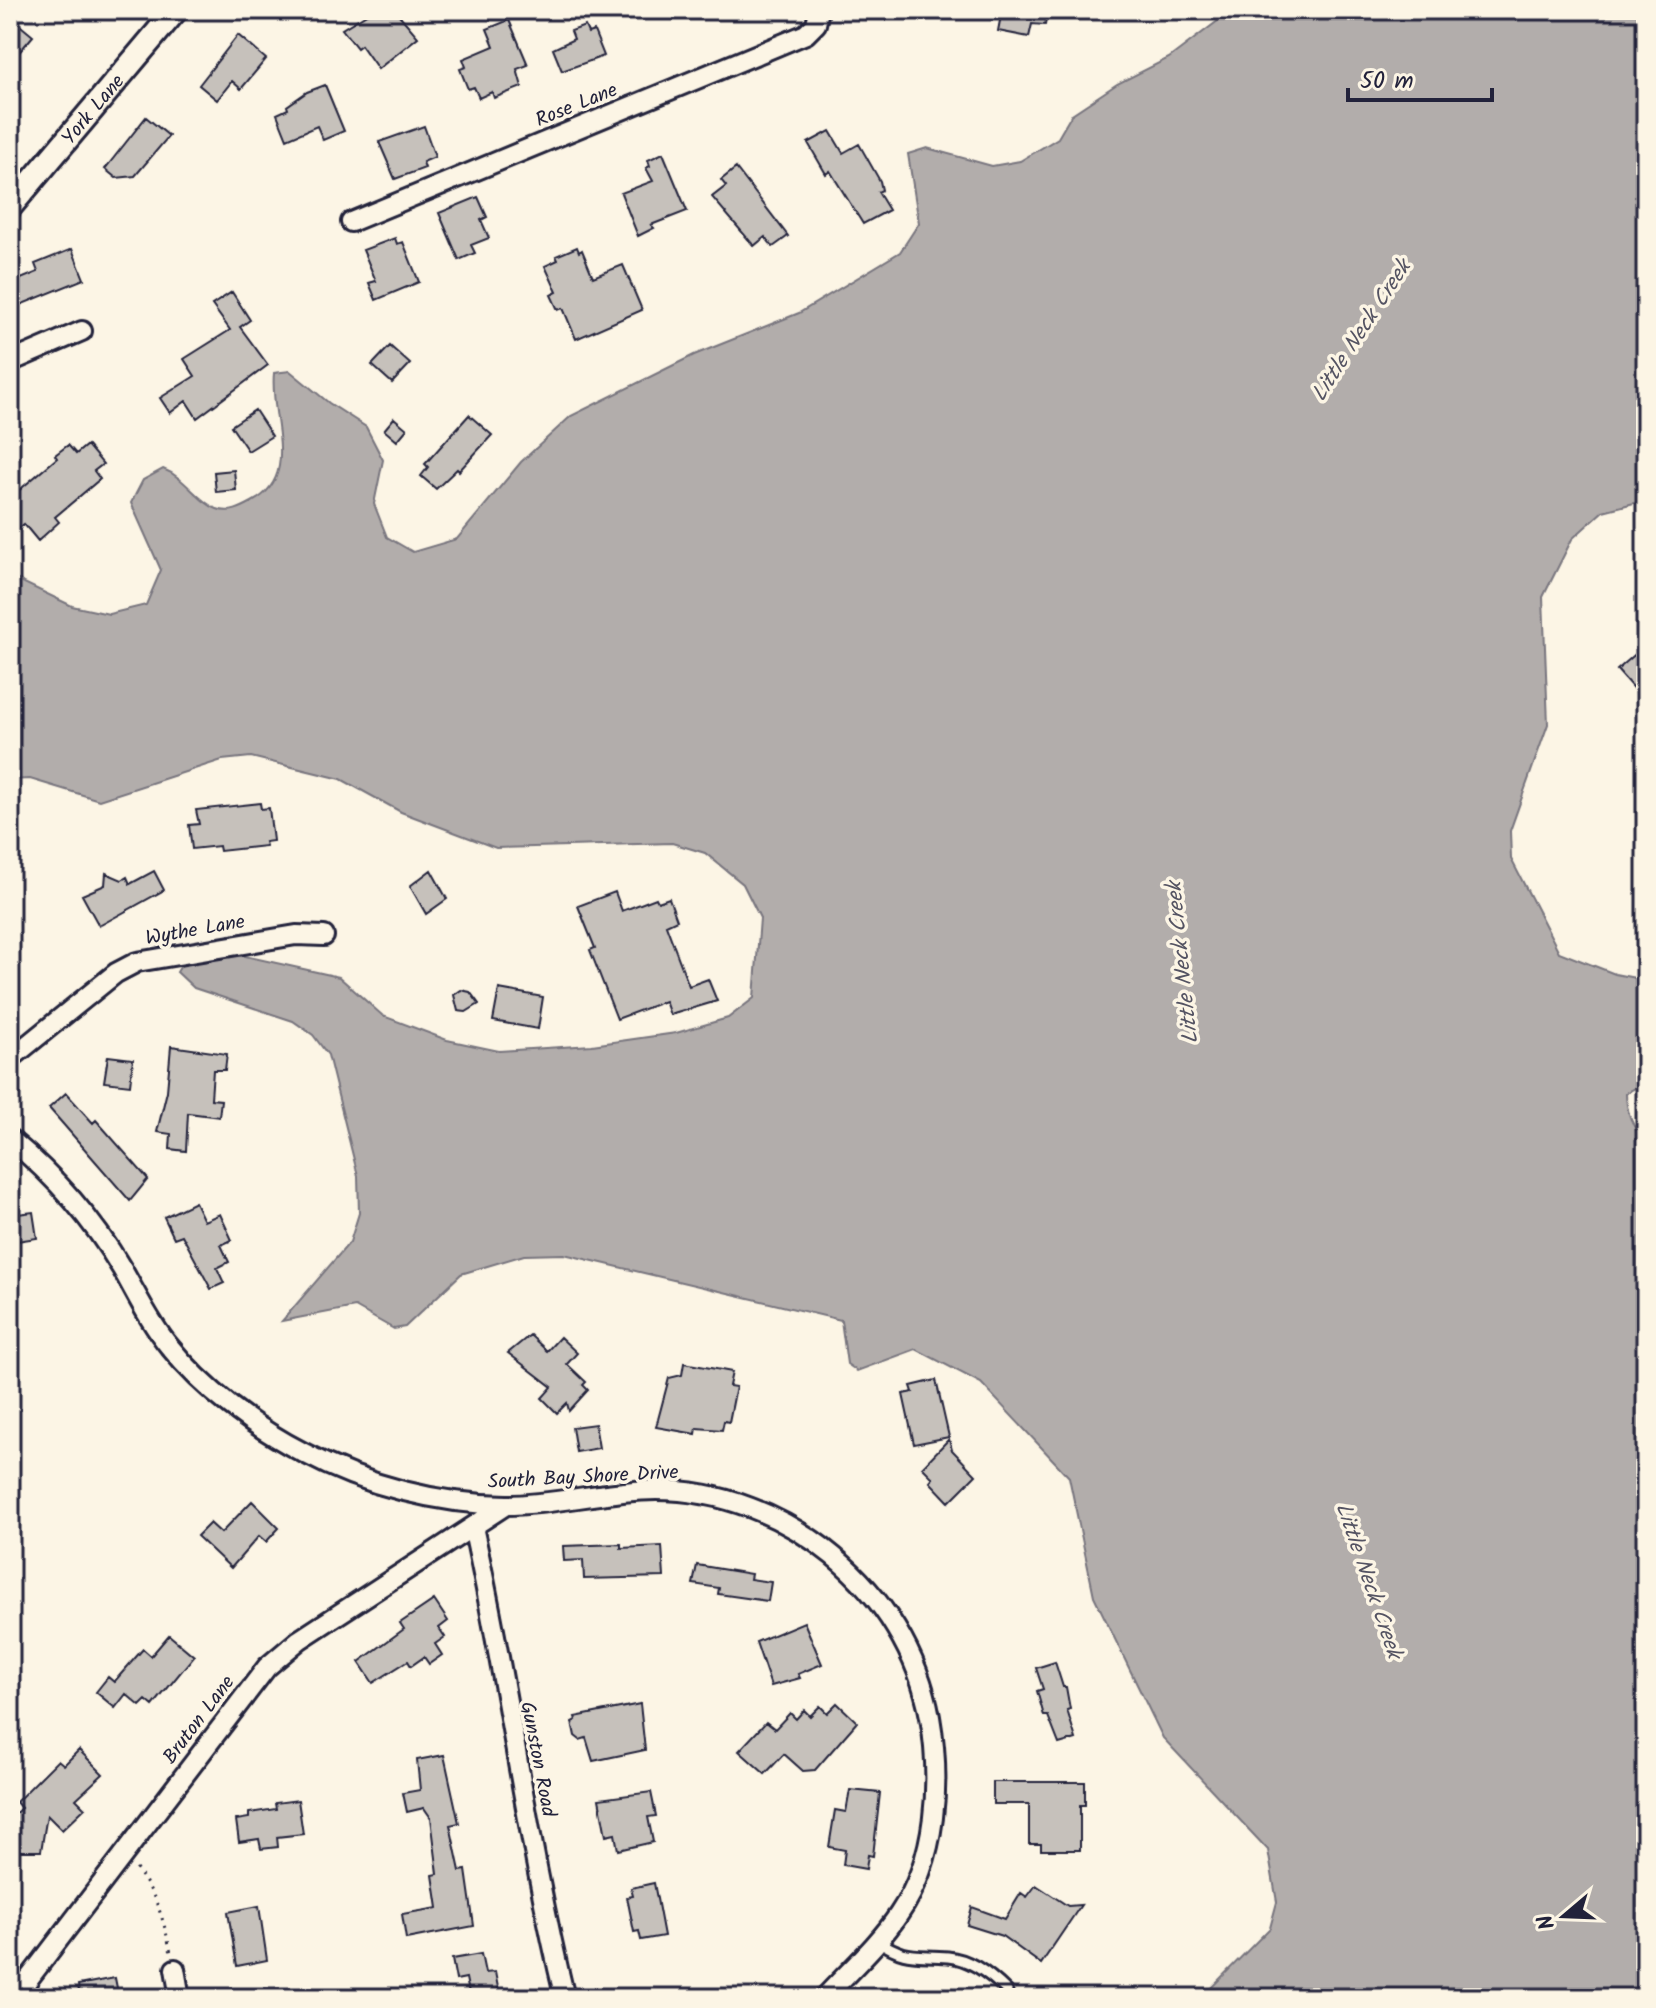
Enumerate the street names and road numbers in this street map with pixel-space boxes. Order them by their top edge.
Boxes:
street label: York Lane [55,68,133,153]
street label: Rose Lane [531,75,623,137]
street label: Wythe Lane [143,906,248,955]
street label: South Bay Shore Drive [487,1457,679,1499]
street label: Bruton Lane [155,1669,244,1772]
street label: Gunston Road [510,1699,564,1821]

